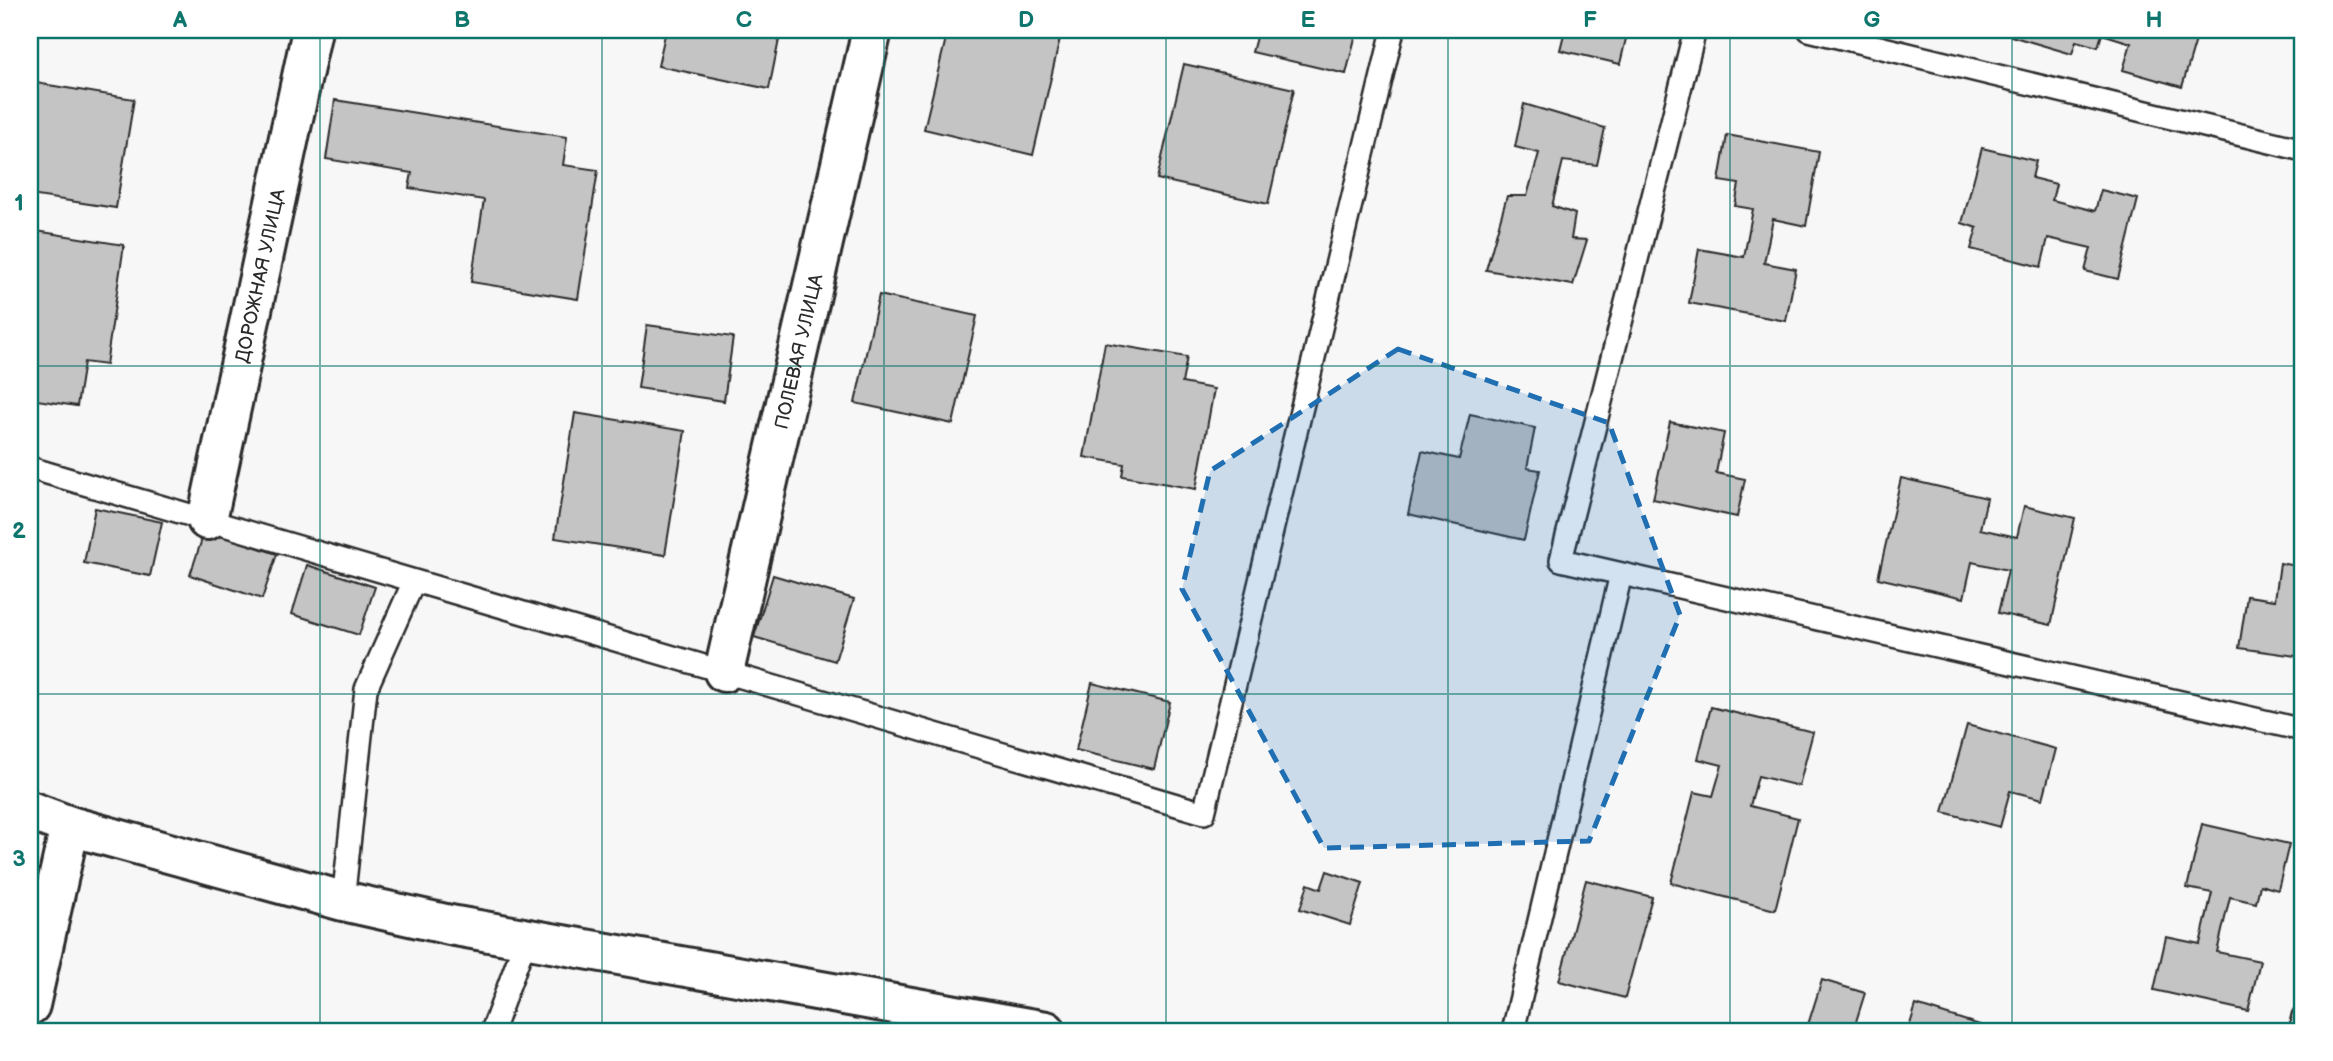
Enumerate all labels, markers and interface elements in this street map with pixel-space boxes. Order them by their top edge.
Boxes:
text: A [172,6,188,34]
text: B [454,6,470,34]
text: C [736,6,752,34]
text: D [1018,6,1034,34]
text: E [1301,6,1316,34]
text: F [1583,6,1597,34]
text: G [1864,6,1881,34]
text: H [2145,6,2163,34]
street label: ДОРОЖНАЯ УЛИЦА [231,186,291,365]
text: 1 [14,189,24,217]
street label: ПОЛЕВАЯ УЛИЦА [770,271,829,432]
text: 2 [12,517,26,545]
text: 3 [12,845,26,873]

